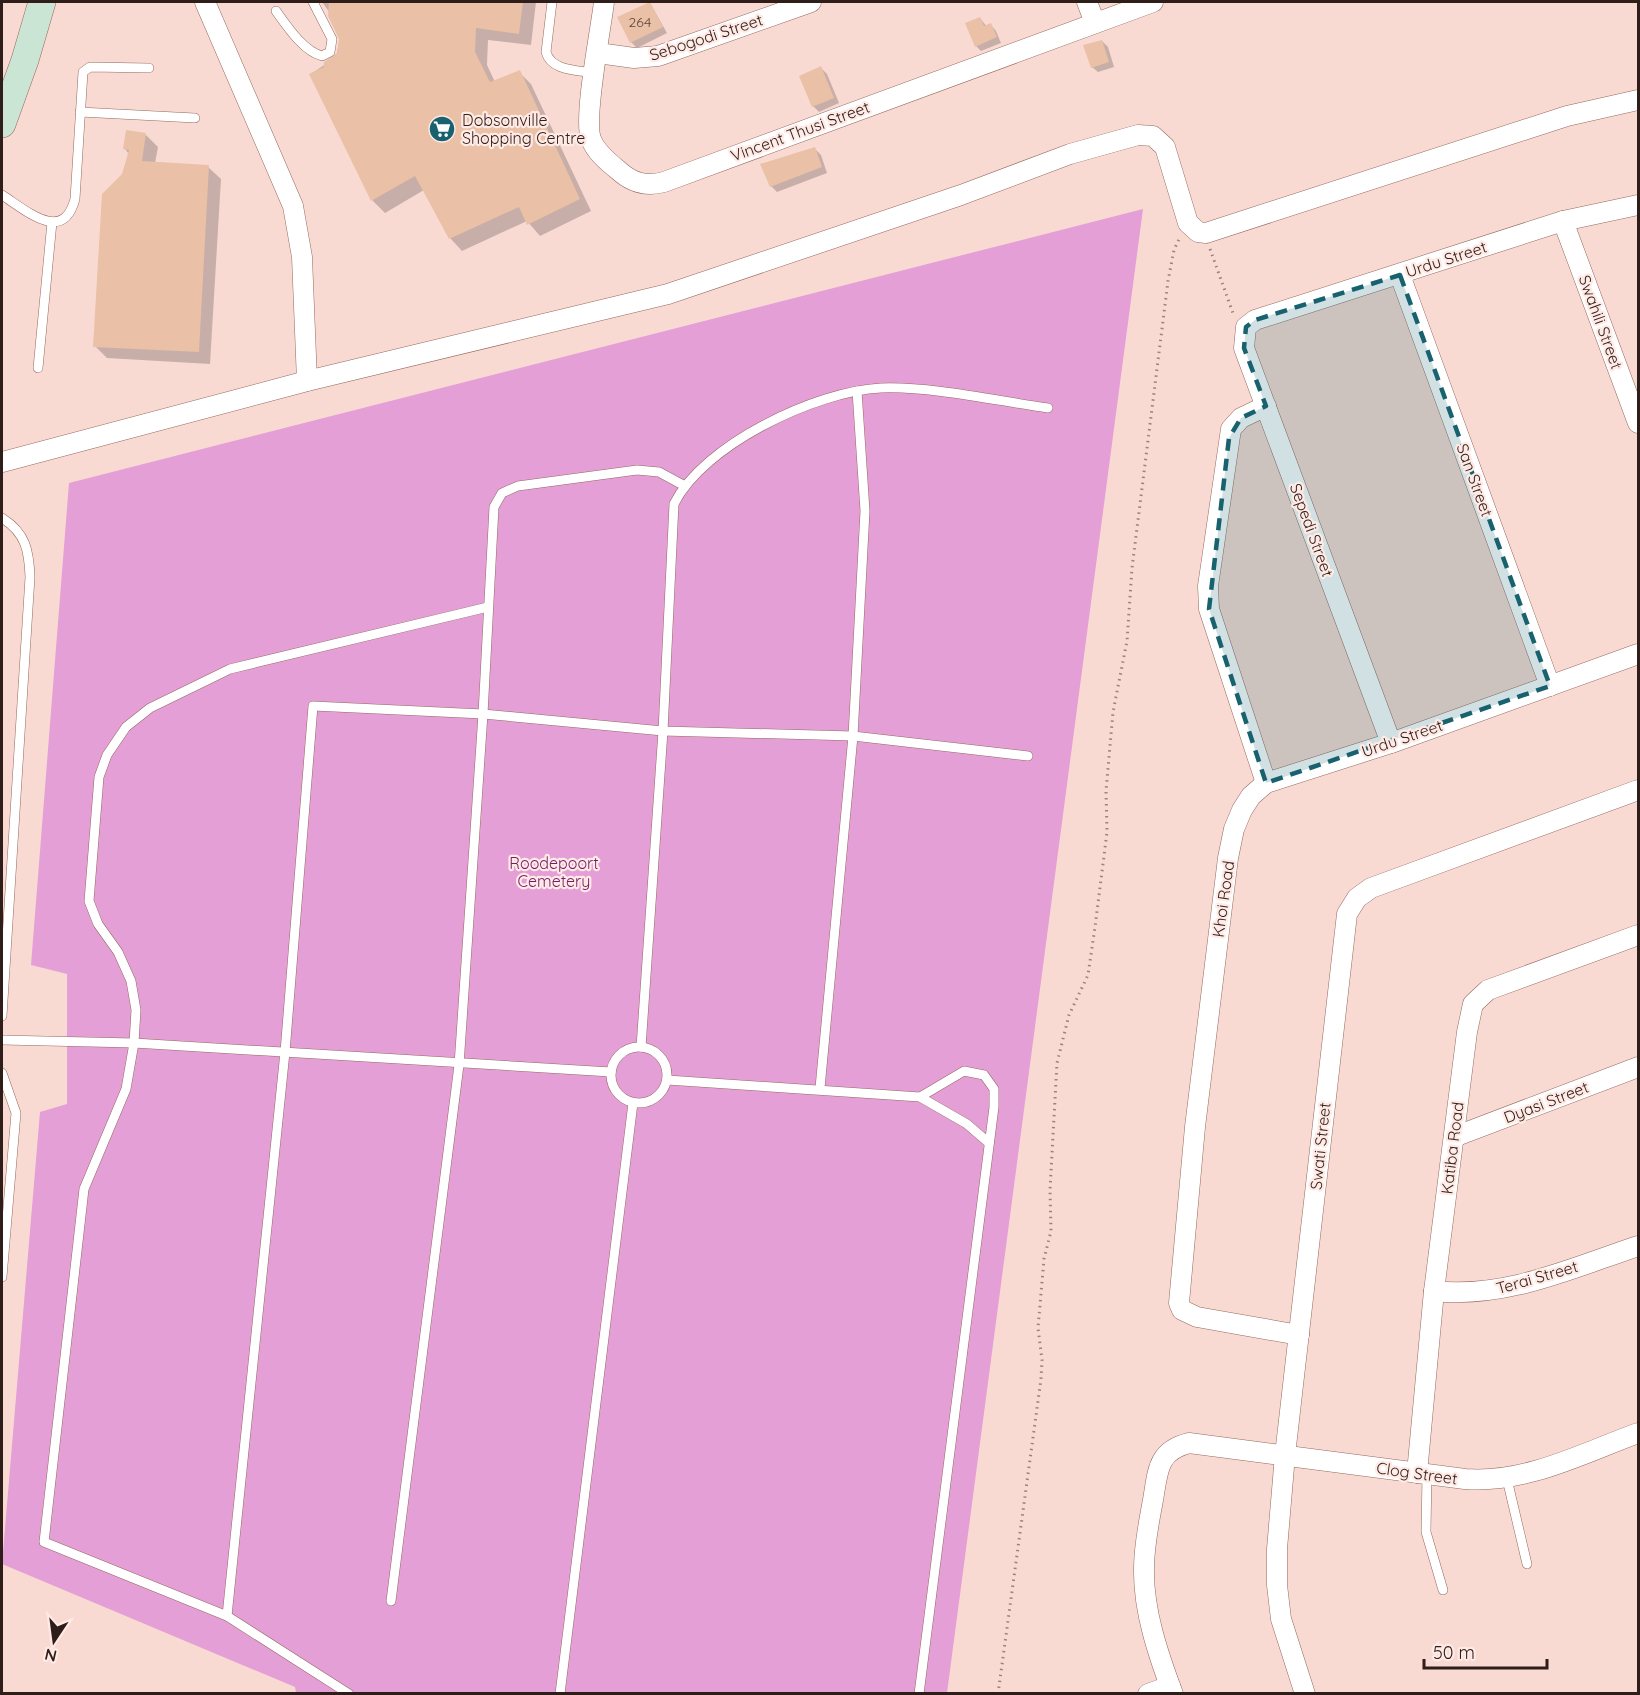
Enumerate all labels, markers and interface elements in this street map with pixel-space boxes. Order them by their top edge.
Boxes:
street label: Sebogodi Street [647,9,765,65]
house number: 264 [629,13,651,31]
street label: Vincent Thusi Street [728,97,872,165]
place label: Dobsonville Shopping Centre [462,110,585,148]
supermarket icon: Dobsonville Shopping Centre [427,114,457,144]
street label: Urdu Street [1403,236,1489,282]
street label: Swahili Street [1575,272,1627,372]
street label: San Street [1453,441,1497,519]
street label: Sepedi Street [1286,481,1338,579]
street label: Urdu Street [1359,715,1445,761]
park label: Roodepoort Cemetery [509,853,599,891]
street label: Khoi Road [1208,859,1238,939]
street label: Dyasi Street [1501,1077,1591,1127]
street label: Swati Street [1305,1101,1335,1191]
street label: Katiba Road [1436,1101,1468,1195]
street label: Terai Street [1494,1256,1580,1298]
street label: Clog Street [1375,1457,1459,1489]
north arrow [24,1611,84,1671]
scale bar [1424,1632,1547,1670]
text: 50 m [1433,1641,1475,1664]
text: N [43,1645,59,1667]

